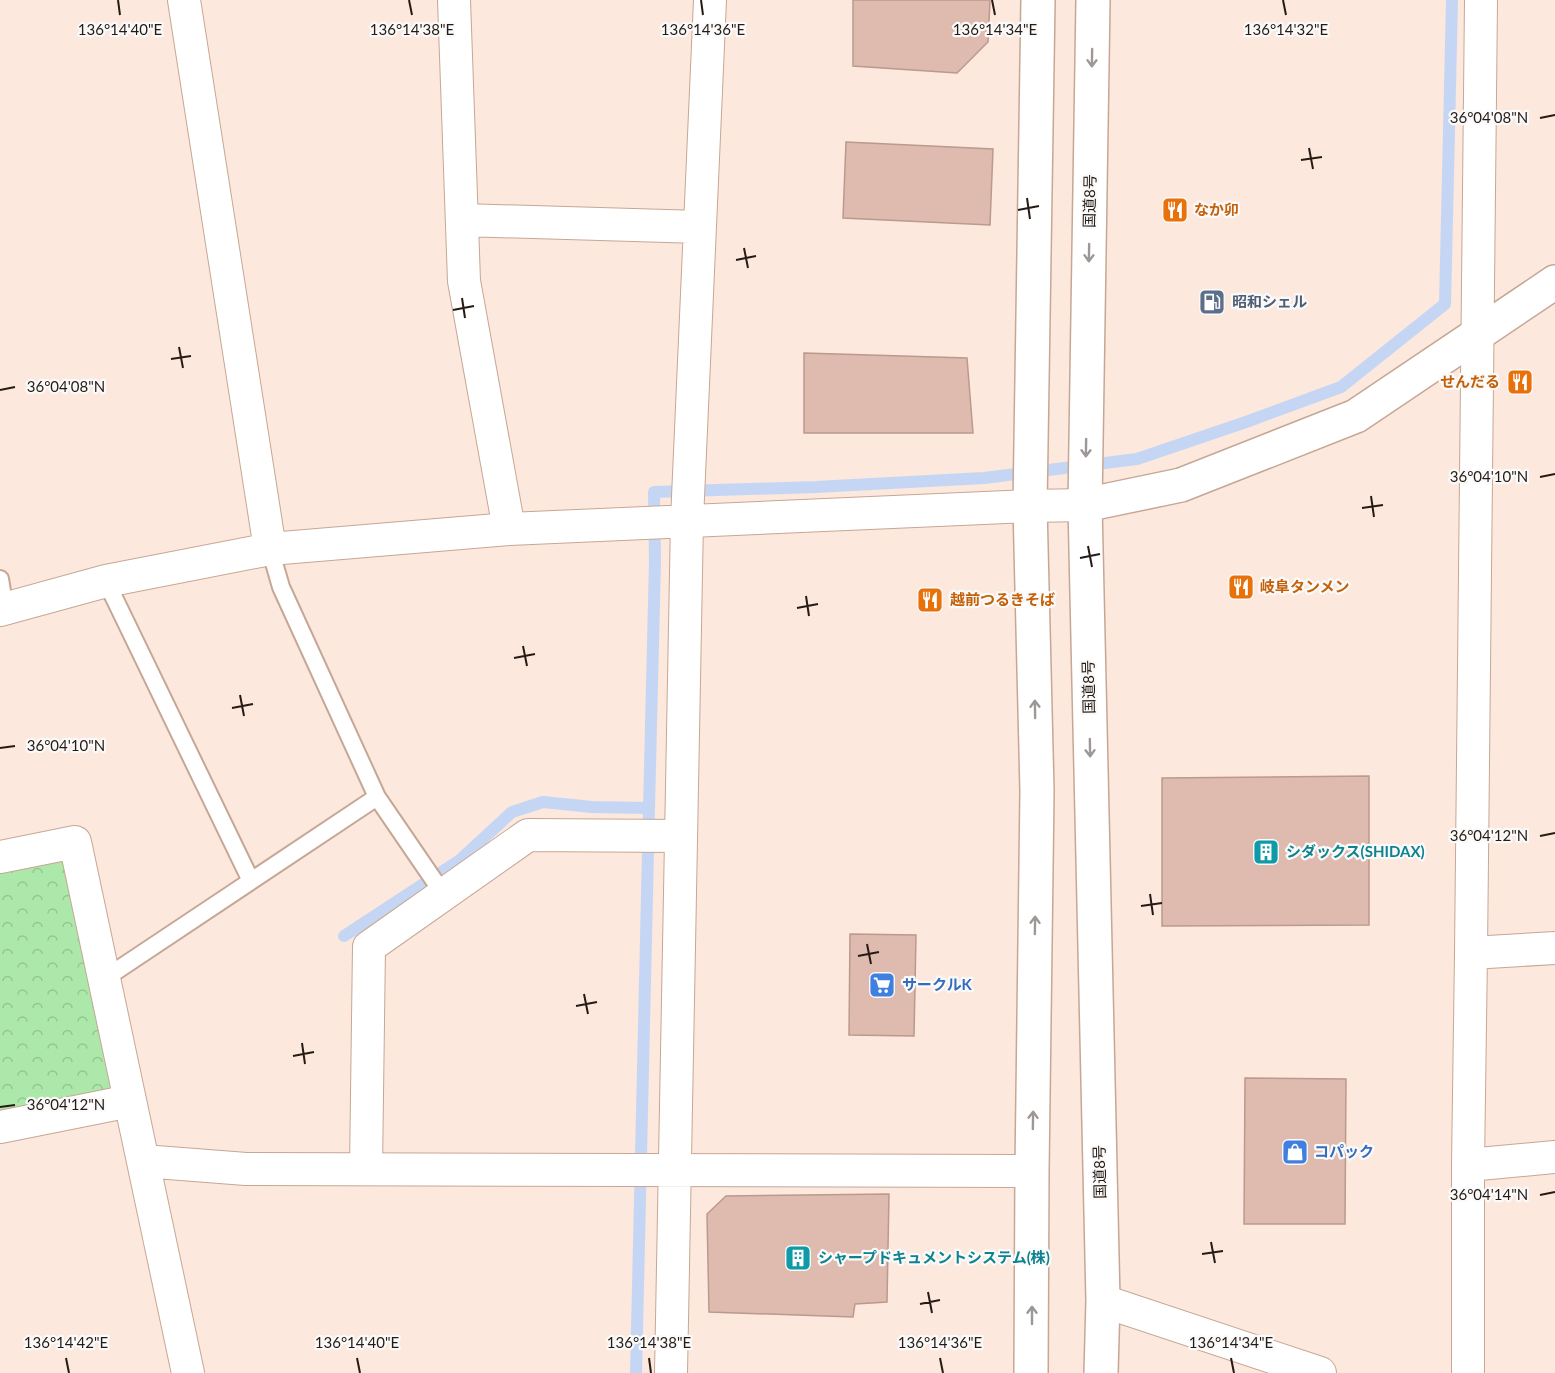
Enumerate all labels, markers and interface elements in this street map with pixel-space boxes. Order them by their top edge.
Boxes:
text: 136°14'40"E [78,20,162,38]
text: 136°14'38"E [370,20,454,38]
text: 136°14'36"E [661,20,745,38]
text: 136°14'34"E [953,20,1037,38]
text: 136°14'32"E [1244,20,1328,38]
one-way arrow [1087,48,1098,68]
text: 36°04'08"N [1450,108,1528,126]
street label: 国道8号 [1080,174,1098,228]
restaurant icon: なか卯 [1160,195,1190,225]
place label: なか卯 [1194,200,1239,218]
one-way arrow [1083,243,1095,263]
fuel station icon: 昭和シェル [1197,287,1227,317]
place label: 昭和シェル [1232,292,1307,310]
restaurant icon: せんだる [1505,367,1535,397]
place label: せんだる [1440,372,1500,390]
text: 36°04'08"N [27,377,105,395]
one-way arrow [1080,438,1091,458]
text: 36°04'10"N [1450,467,1528,485]
restaurant icon: 岐阜タンメン [1226,572,1256,602]
place label: 岐阜タンメン [1260,577,1350,595]
restaurant icon: 越前つるきそば [915,585,945,615]
place label: 越前つるきそば [950,590,1055,608]
street label: 国道8号 [1079,660,1097,714]
one-way arrow [1029,699,1041,719]
text: 36°04'10"N [27,736,105,754]
one-way arrow [1084,738,1096,758]
text: 36°04'12"N [1450,826,1528,844]
building icon: シダックス(SHIDAX) [1251,837,1281,867]
place label: シダックス(SHIDAX) [1286,842,1425,860]
one-way arrow [1029,915,1041,935]
supermarket icon: サークルK [867,970,897,1000]
place label: サークルK [902,975,973,993]
text: 36°04'12"N [27,1095,105,1113]
one-way arrow [1027,1110,1039,1130]
shop icon: コパック [1280,1137,1310,1167]
place label: コパック [1314,1142,1374,1160]
street label: 国道8号 [1090,1145,1108,1199]
text: 36°04'14"N [1450,1185,1528,1203]
building icon: シャープドキュメントシステム(株) [783,1243,813,1273]
place label: シャープドキュメントシステム(株) [818,1248,1050,1266]
one-way arrow [1026,1305,1038,1325]
text: 136°14'42"E [24,1333,108,1351]
text: 136°14'40"E [315,1333,399,1351]
text: 136°14'38"E [607,1333,691,1351]
text: 136°14'36"E [898,1333,982,1351]
text: 136°14'34"E [1189,1333,1273,1351]

